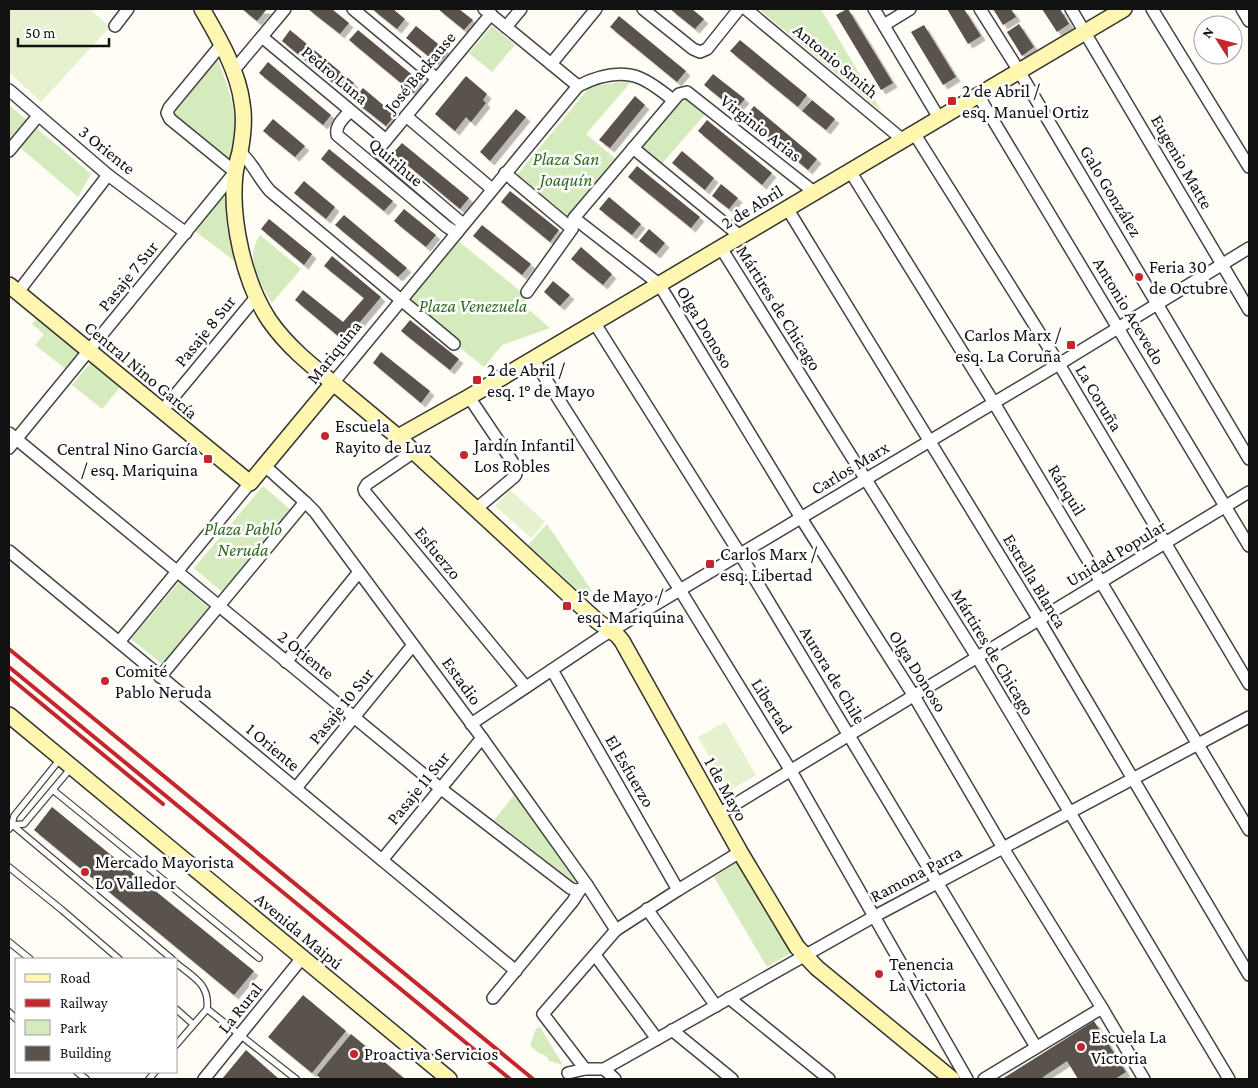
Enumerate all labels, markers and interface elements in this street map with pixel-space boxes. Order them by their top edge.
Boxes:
scale bar [18,15,109,47]
north arrow [1193,15,1243,65]
street label: Antonio Smith [790,20,883,102]
text: N [1198,23,1217,41]
text: 50 m [25,25,55,41]
street label: José Backause [379,27,460,118]
street label: Pedro Luna [298,41,372,109]
place label: 2 de Abril / esq. Manuel Ortiz [962,81,1089,122]
street label: Virginio Arias [716,90,806,166]
marker: 2 de Abril / esq. Manuel Ortiz [946,95,958,107]
street label: Eugenio Matte [1147,111,1217,213]
street label: 3 Oriente [75,121,139,179]
street label: Quirihue [365,134,427,190]
street label: Galo González [1076,142,1146,241]
park label: Plaza San Joaquín [533,149,599,190]
street label: 2 de Abril [718,181,786,233]
street label: Pasaje 7 Sur [94,237,163,316]
street label: Mártires de Chicago [732,242,826,374]
street label: Antonio Acevedo [1089,254,1169,368]
place label: Feria 30 de Octubre [1149,257,1228,298]
marker: Feria 30 de Octubre [1133,271,1145,283]
street label: Olga Donoso [673,282,737,372]
street label: Pasaje 8 Sur [170,291,241,371]
park label: Plaza Venezuela [419,296,528,316]
street label: Mariquina [302,316,366,388]
street label: Central Nino García [80,317,202,423]
place label: Carlos Marx / esq. La Coruña [955,325,1062,366]
marker: Carlos Marx / esq. La Coruña [1065,339,1077,351]
place label: 2 de Abril / esq. 1° de Mayo [487,360,595,401]
street label: La Coruña [1071,361,1127,435]
marker: 2 de Abril / esq. 1° de Mayo [471,374,483,386]
place label: Escuela Rayito de Luz [335,416,431,457]
marker: Escuela Rayito de Luz [319,430,331,442]
place label: Jardín Infantil Los Robles [472,435,575,476]
street label: Carlos Marx [807,437,893,499]
place label: Central Nino García / esq. Mariquina [57,439,198,480]
marker: Jardín Infantil Los Robles [458,449,470,461]
marker: Central Nino García / esq. Mariquina [202,453,214,465]
street label: Ránquil [1044,461,1090,519]
street label: Unidad Popular [1063,515,1170,591]
park label: Plaza Pablo Neruda [204,519,282,560]
street label: Esfuerzo [411,522,465,584]
street label: Estrella Blanca [999,530,1071,632]
place label: Carlos Marx / esq. Libertad [720,544,818,585]
marker: Carlos Marx / esq. Libertad [704,558,716,570]
street label: Mártires de Chicago [947,585,1039,719]
place label: 1° de Mayo / esq. Mariquina [577,586,684,627]
marker: 1° de Mayo / esq. Mariquina [561,600,573,612]
street label: Aurora de Chile [796,622,870,728]
street label: 2 Oriente [274,626,338,684]
street label: Olga Donoso [885,626,951,716]
street label: Estadio [438,653,486,709]
place label: Comité Pablo Neruda [115,661,212,702]
street label: Pasaje 10 Sur [304,663,379,749]
marker: Comité Pablo Neruda [99,675,111,687]
street label: Libertad [747,675,797,738]
street label: 1 Oriente [242,719,304,775]
street label: El Esfuerzo [601,731,659,811]
street label: Pasaje 11 Sur [383,747,455,829]
street label: 1 de Mayo [700,753,752,825]
street label: Ramona Parra [867,842,965,906]
place label: Mercado Mayorista Lo Valledor [95,852,234,893]
marker: Mercado Mayorista Lo Valledor [79,866,91,878]
street label: Avenida Maipú [251,888,347,974]
place label: Tenencia La Victoria [889,954,966,995]
legend [15,958,178,1073]
marker: Tenencia La Victoria [873,968,885,980]
text: Road [60,970,91,986]
street label: La Rural [214,979,267,1037]
text: Railway [60,995,108,1012]
text: Park [60,1020,87,1036]
place label: Escuela La Victoria [1091,1027,1167,1068]
marker: Escuela La Victoria [1075,1041,1087,1053]
place label: Proactiva Servicios [364,1044,498,1064]
text: Building [60,1045,111,1062]
marker: Proactiva Servicios [348,1048,360,1060]

